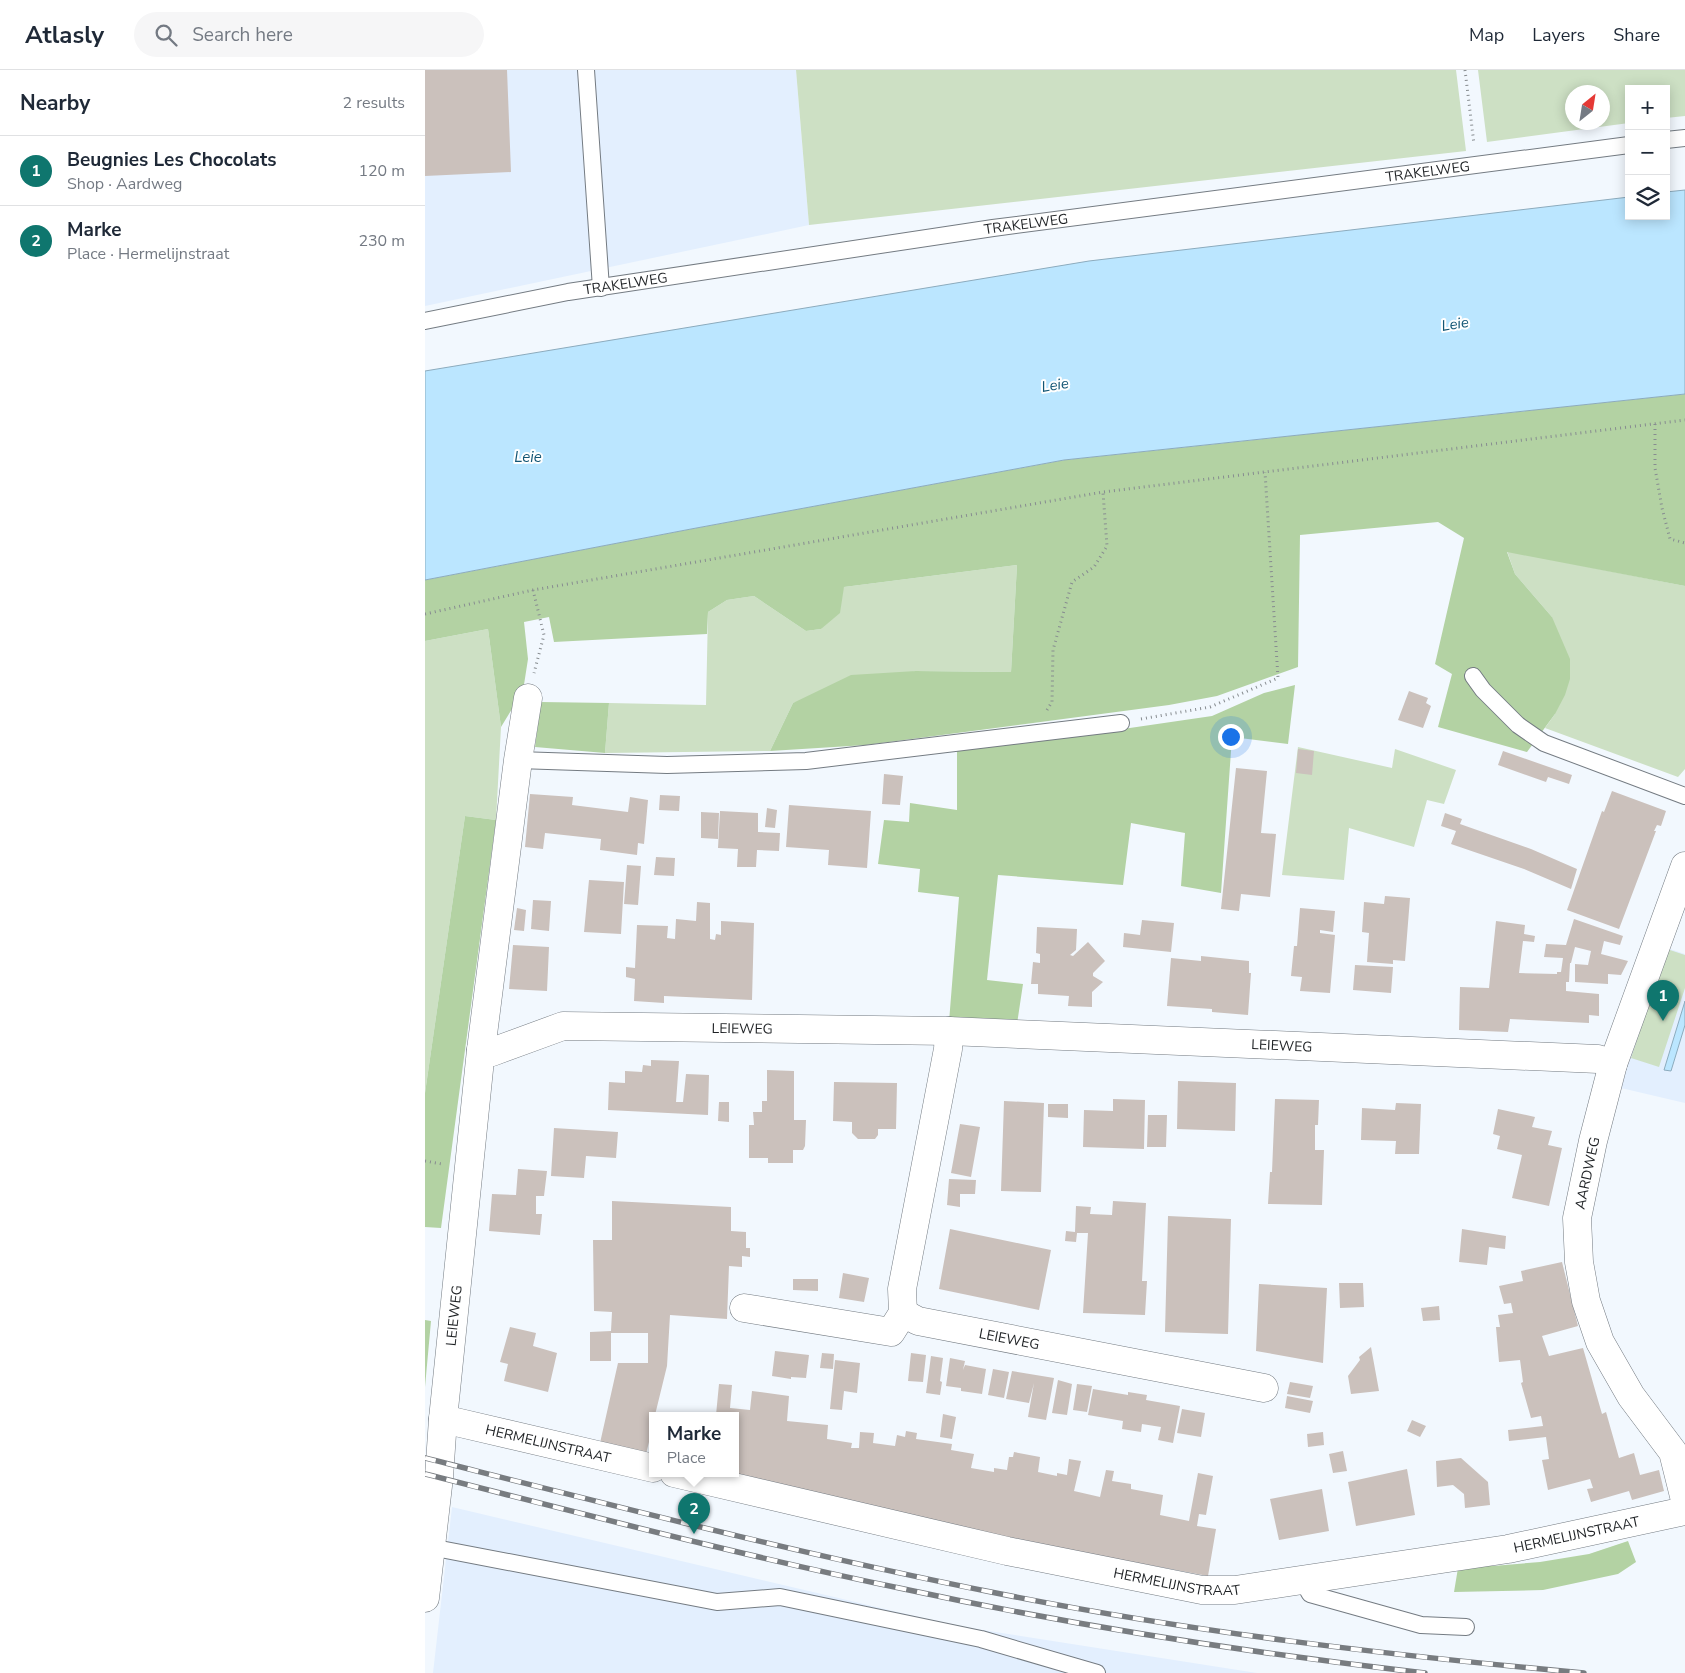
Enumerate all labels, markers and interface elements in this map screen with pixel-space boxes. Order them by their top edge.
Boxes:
search box [134,12,484,57]
text: Atlasly [25,19,104,51]
icon: search [152,21,180,49]
text: Search here [192,22,293,48]
text: Map [1469,23,1504,47]
text: Layers [1532,23,1585,47]
text: Share [1613,23,1660,47]
north arrow [1565,85,1610,130]
map controls [1625,85,1670,220]
button: + [1625,85,1670,130]
text: Nearby [20,89,90,117]
text: 2 results [343,92,405,114]
button: − [1625,130,1670,175]
text: Beugnies Les Chocolats [67,147,277,173]
street label: TRAKELWEG [1384,157,1471,187]
text: 1 [31,160,41,182]
text: 120 m [358,160,405,182]
text: Shop · Aardweg [67,173,182,195]
button: layers [1625,175,1670,220]
street label: TRAKELWEG [983,209,1069,239]
text: Marke [67,217,122,243]
text: 2 [31,230,41,252]
text: 230 m [358,230,405,252]
text: Place · Hermelijnstraat [67,243,229,265]
street label: TRAKELWEG [582,268,669,300]
water label: Leie [1440,312,1470,336]
water label: Leie [1040,373,1070,397]
water label: Leie [514,447,542,467]
your location [1218,724,1244,750]
pin: 1 [1647,980,1679,1021]
street label: LEIEWEG [711,1019,773,1039]
street label: LEIEWEG [1251,1035,1313,1057]
street label: AARDWEG [1571,1135,1604,1211]
street label: LEIEWEG [442,1284,467,1347]
street label: LEIEWEG [977,1324,1041,1354]
popup [649,1412,739,1477]
street label: HERMELIJNSTRAAT [483,1420,613,1468]
text: Marke [667,1421,721,1447]
text: Place [667,1447,706,1469]
pin: 2 [678,1493,710,1534]
street label: HERMELIJNSTRAAT [1512,1512,1642,1558]
street label: HERMELIJNSTRAAT [1112,1564,1242,1600]

